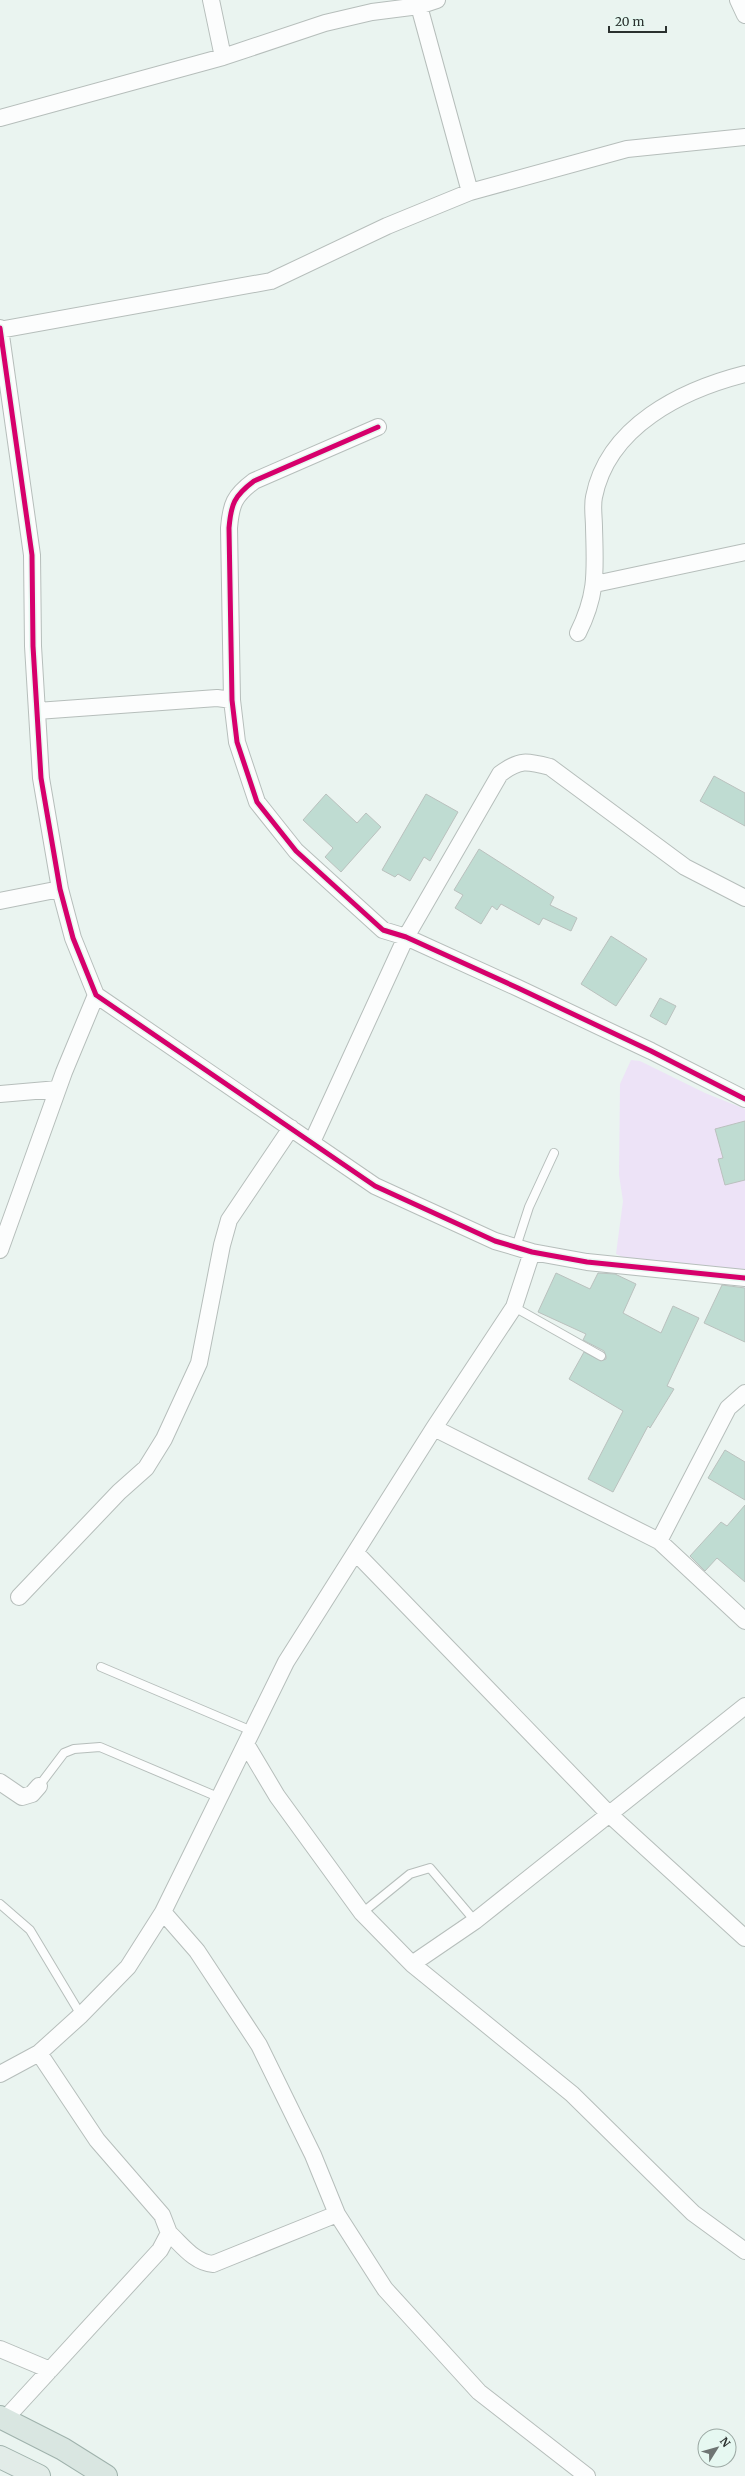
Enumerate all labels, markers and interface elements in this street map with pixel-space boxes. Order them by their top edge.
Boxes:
scale bar [609,8,666,34]
text: 20 m [615,14,644,29]
north arrow [697,2428,737,2468]
text: N [717,2434,733,2450]

